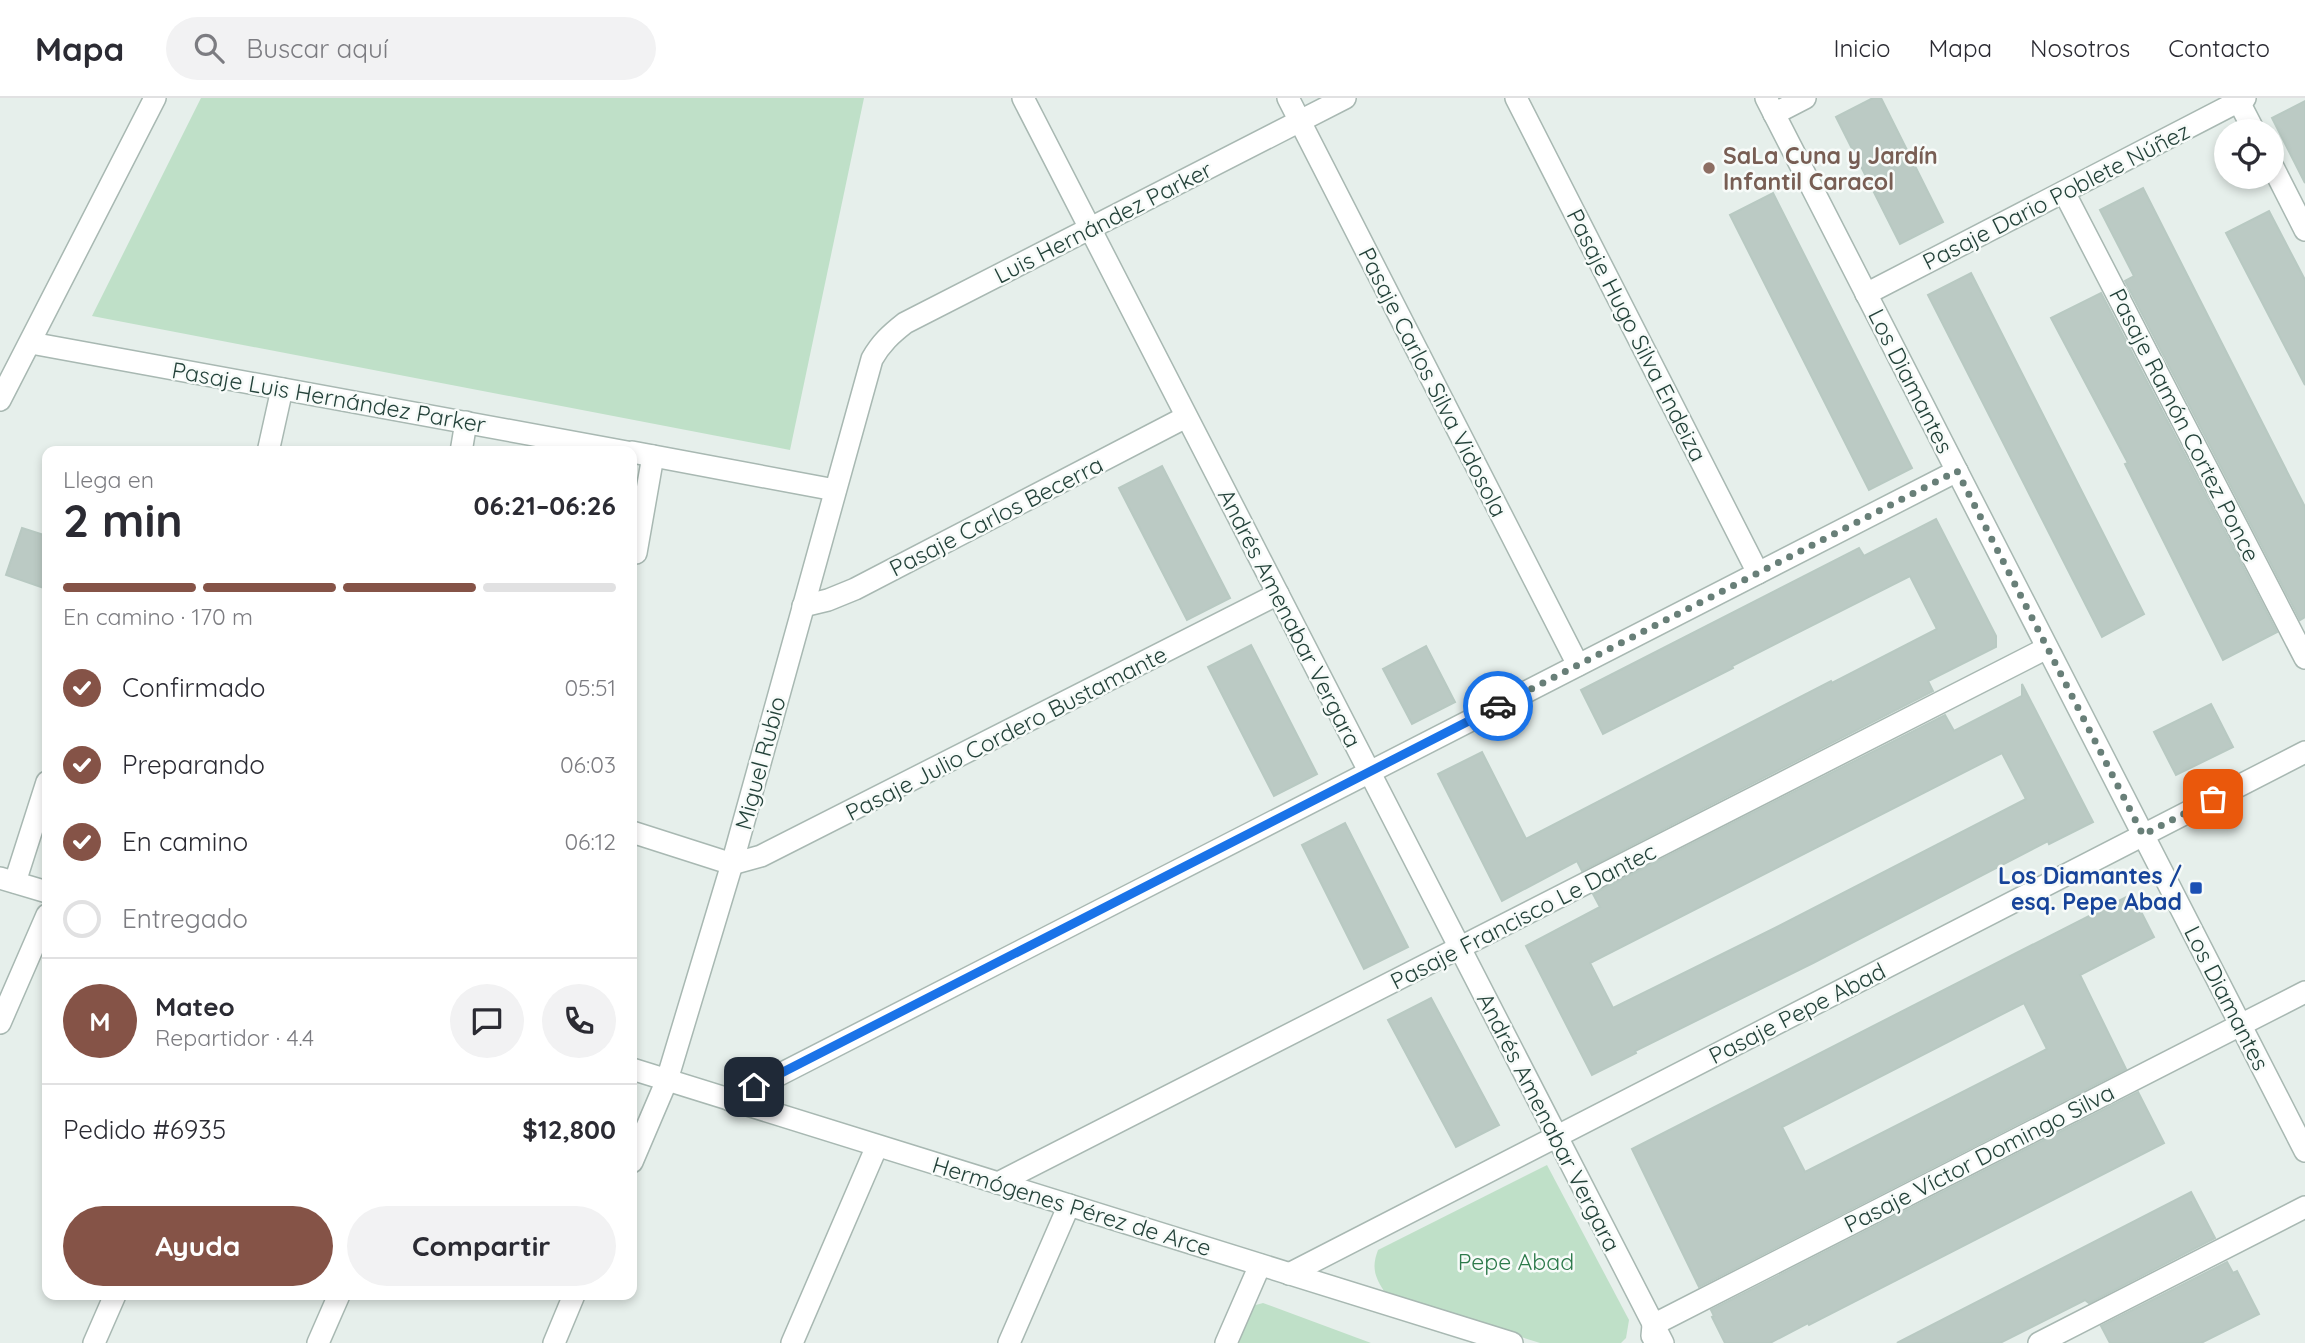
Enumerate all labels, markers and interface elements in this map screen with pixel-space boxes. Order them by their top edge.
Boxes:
search box [166,17,656,80]
text: Mapa [35,28,124,69]
icon: search [190,29,228,67]
text: Buscar aquí [246,32,388,65]
text: Inicio [1833,33,1891,63]
text: Mapa [1929,33,1992,63]
text: Nosotros [2030,33,2130,63]
text: Contacto [2168,33,2270,63]
street label: Pasaje Dario Poblete Núñez [1918,116,2194,276]
map controls [2214,119,2284,189]
button: locate [2214,119,2284,189]
place label: SaLa Cuna y Jardín Infantil Caracol [1723,141,1938,196]
street label: Luis Hernández Parker [989,154,1217,290]
marker: SaLa Cuna y Jardín Infantil Caracol [1701,160,1717,176]
street label: Pasaje Hugo Silva Endeiza [1561,204,1713,466]
street label: Pasaje Carlos Silva Vidosola [1352,242,1514,522]
street label: Pasaje Ramón Cortez Ponce [2103,283,2267,567]
street label: Los Diamantes [1862,304,1960,458]
street label: Pasaje Luis Hernández Parker [170,355,488,439]
street label: Pasaje Carlos Becerra [884,450,1108,582]
text: Llega en [63,465,154,494]
street label: Andrés Amenabar Vergara [1212,484,1368,752]
text: 06:21–06:26 [474,489,616,522]
text: 2 min [63,491,183,549]
text: En camino · 170 m [63,602,253,631]
street label: Pasaje Julio Cordero Bustamante [840,639,1172,827]
icon: check [63,669,101,707]
text: Confirmado [122,671,266,704]
courier [1463,671,1533,741]
text: 05:51 [564,673,616,702]
icon: car [1479,687,1517,725]
street label: Miguel Rubio [728,693,792,833]
icon: check [63,746,101,784]
text: Preparando [122,748,265,781]
text: 06:03 [560,750,616,779]
pin [2183,769,2243,829]
icon: bag [2194,780,2232,818]
icon: check [63,823,101,861]
text: En camino [122,825,248,858]
text: 06:12 [564,827,616,856]
street label: Pasaje Francisco Le Dantec [1385,836,1661,996]
place label: Los Diamantes / esq. Pepe Abad [1998,861,2182,916]
marker: Los Diamantes / esq. Pepe Abad [2188,880,2204,896]
text: Entregado [122,902,248,935]
street label: Los Diamantes [2178,921,2276,1075]
street label: Pasaje Pepe Abad [1704,956,1890,1070]
button: chat [450,984,524,1058]
button: phone [542,984,616,1058]
street label: Andrés Amenabar Vergara [1471,988,1627,1256]
text: Mateo [155,990,235,1023]
text: M [89,1005,111,1038]
text: Repartidor · 4.4 [155,1023,314,1052]
pin [724,1057,784,1117]
icon: home [735,1068,773,1106]
street label: Pasaje Víctor Domingo Silva [1839,1077,2119,1239]
text: Pedido #6935 [63,1113,226,1146]
text: $12,800 [522,1113,616,1146]
street label: Hermógenes Pérez de Arce [929,1150,1215,1262]
button: Ayuda [63,1206,333,1286]
button: Compartir [347,1206,616,1286]
park label: Pepe Abad [1458,1247,1574,1276]

